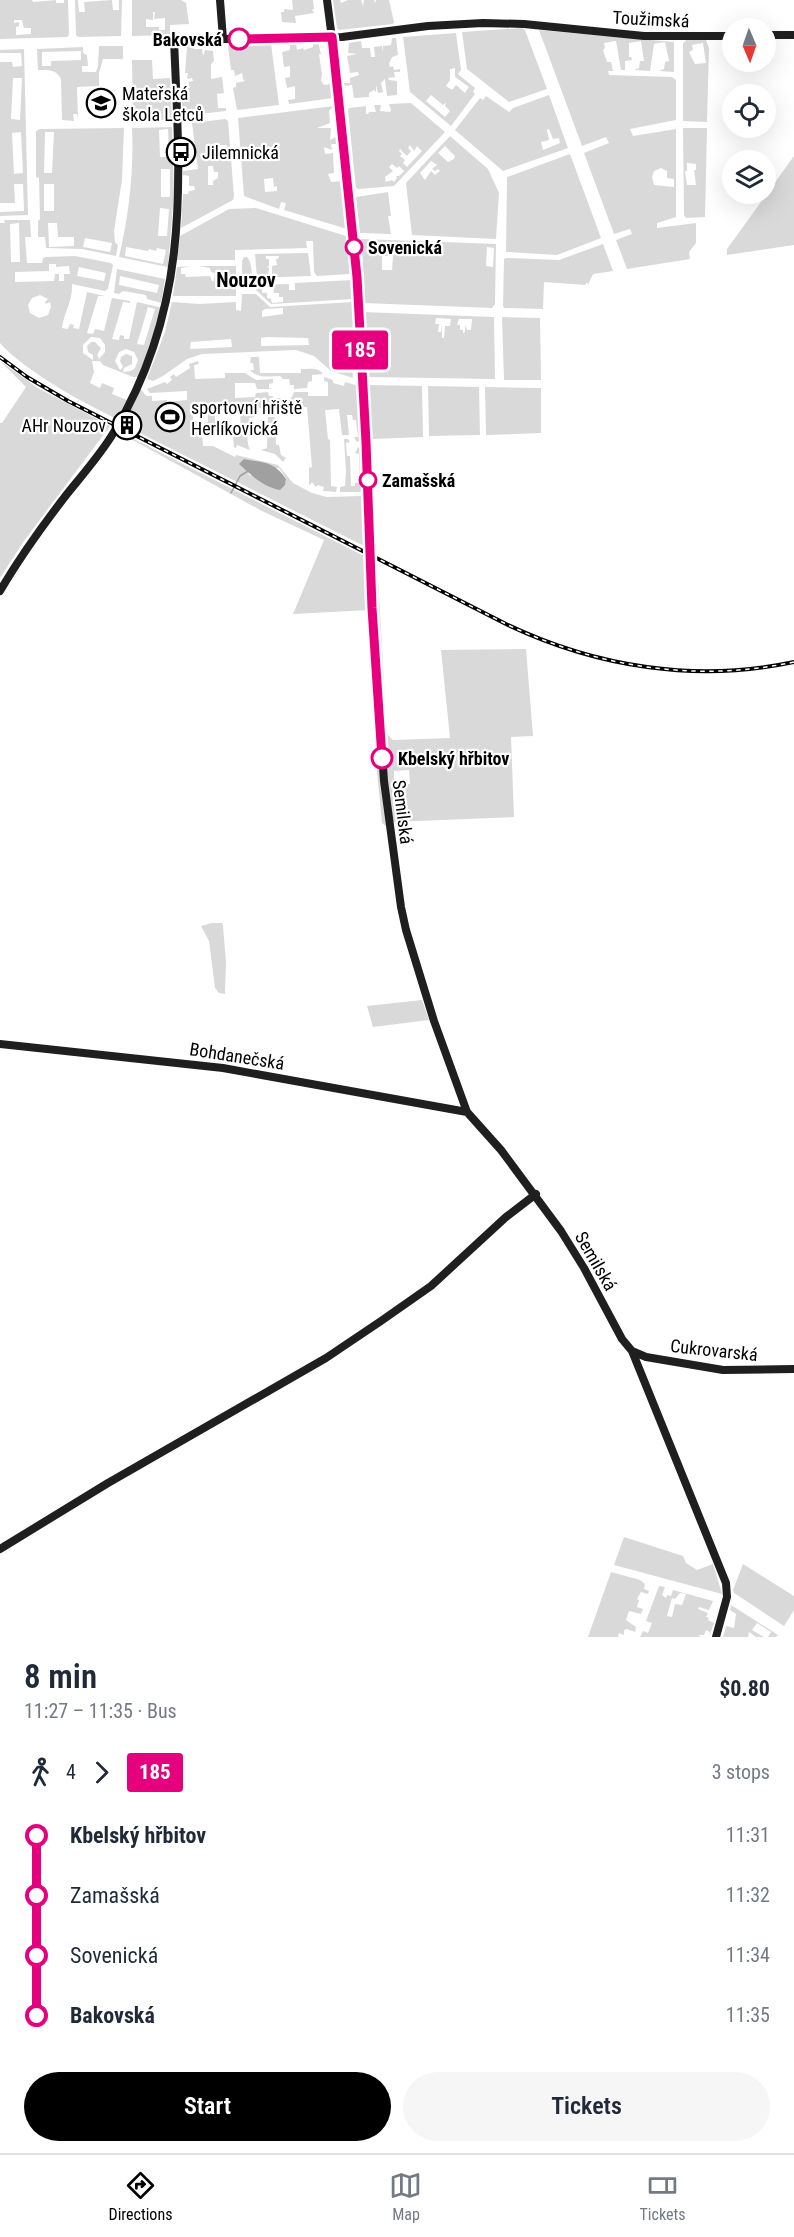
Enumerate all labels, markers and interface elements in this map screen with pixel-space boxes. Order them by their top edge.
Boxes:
street label: Toužimská [612,7,690,31]
north arrow [722,18,776,72]
map controls [722,18,776,204]
marker: Bakovská [228,28,250,50]
place label: Bakovská [153,29,222,50]
place label: Mateřská škola Letců [122,83,204,125]
button: locate [722,84,776,138]
school or university icon: Mateřská škola Letců [85,87,117,119]
bus stop icon: Jilemnická [165,136,197,168]
place label: Jilemnická [202,142,279,163]
button: layers [722,150,776,204]
place label: Sovenická [368,237,442,258]
marker: Sovenická [345,238,363,256]
district label: Nouzov [216,268,276,292]
line badge: 185 [326,330,394,370]
text: 185 [344,338,376,362]
place label: sportovní hřiště Herlíkovická [191,397,302,439]
sports icon: sportovní hřiště Herlíkovická [154,401,186,433]
building icon: AHr Nouzov [111,409,143,441]
place label: AHr Nouzov [22,415,106,436]
place label: Zamašská [382,470,455,491]
marker: Zamašská [359,471,377,489]
marker: Kbelský hřbitov [371,747,393,769]
place label: Kbelský hřbitov [398,748,509,769]
street label: Semilská [389,779,417,845]
street label: Bohdanečská [188,1038,286,1074]
street label: Semilská [571,1228,621,1294]
street label: Cukrovarská [669,1335,759,1365]
text: 8 min [24,1657,97,1696]
text: $0.80 [719,1676,770,1701]
text: 11:27 – 11:35 · Bus [24,1699,177,1723]
icon: walk [24,1756,57,1789]
icon: forward [85,1756,118,1789]
text: 4 [66,1760,76,1784]
text: 185 [139,1760,171,1784]
text: 3 stops [712,1760,770,1784]
text: Kbelský hřbitov [70,1823,206,1848]
text: 11:31 [726,1823,770,1847]
text: Zamašská [70,1883,160,1908]
text: 11:32 [726,1883,770,1907]
text: Sovenická [70,1943,158,1968]
text: 11:34 [726,1943,770,1967]
text: Bakovská [70,2003,155,2028]
text: 11:35 [726,2003,770,2027]
button: Start [24,2072,391,2141]
button: Tickets [403,2072,770,2141]
tab: Directions [109,2169,172,2224]
tab: Map [389,2169,422,2224]
tab: Tickets [639,2169,685,2224]

